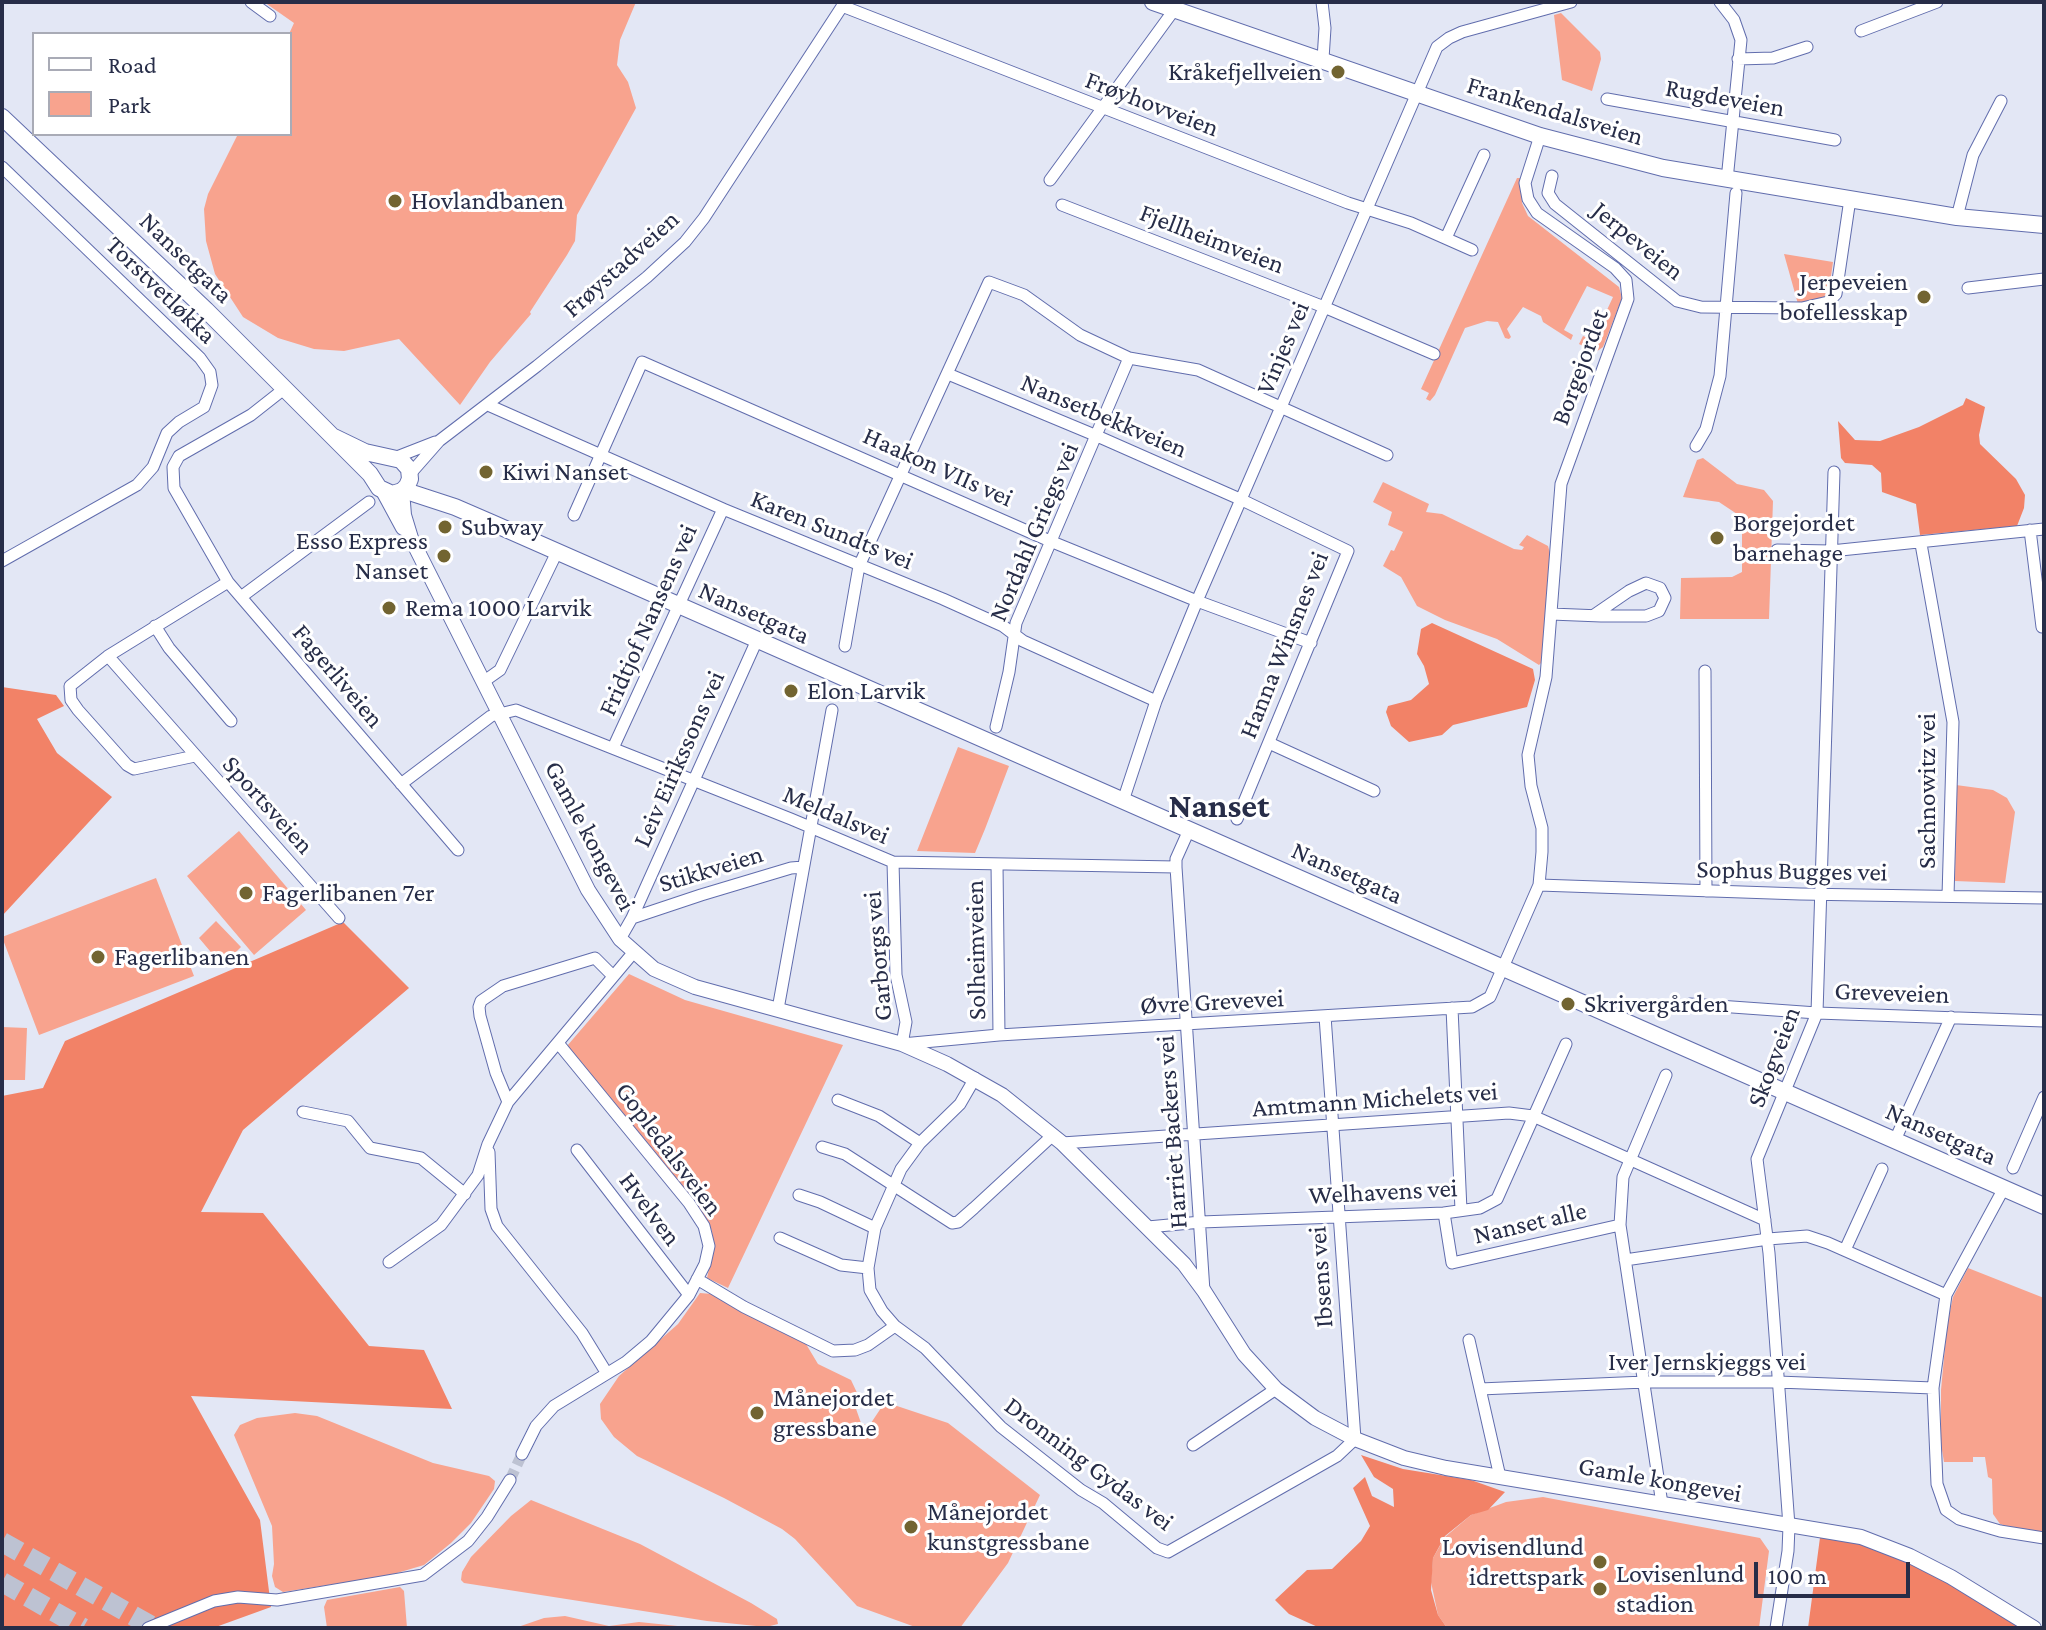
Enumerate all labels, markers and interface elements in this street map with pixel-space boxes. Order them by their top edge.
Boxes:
legend [32,32,292,136]
text: Road [108,51,157,78]
place label: Kråkefjellveien [1168,56,1322,88]
marker: Kråkefjellveien [1329,63,1347,81]
street label: Frøyhovveien [1081,64,1223,144]
street label: Frankendalsveien [1463,69,1647,153]
street label: Rugdeveien [1663,72,1787,124]
text: Park [108,91,151,118]
place label: Hovlandbanen [411,185,564,217]
marker: Hovlandbanen [386,192,404,210]
street label: Jerpeveien [1586,195,1690,287]
street label: Fjellheimveien [1135,197,1289,281]
street label: Frøystadveien [556,204,686,324]
street label: Nansetgata [133,206,239,310]
street label: Torstvetløkka [99,229,223,351]
place label: Jerpeveien bofellesskap [1779,266,1908,328]
marker: Jerpeveien bofellesskap [1915,288,1933,306]
street label: Vinjes vei [1249,297,1317,399]
street label: Borgejordet [1545,305,1615,429]
street label: Nansetbekkveien [1016,367,1192,465]
street label: Haakon VIIs vei [858,420,1018,514]
street label: Nordahl Griegs vei [982,438,1086,626]
place label: Kiwi Nanset [502,456,628,488]
marker: Kiwi Nanset [477,463,495,481]
street label: Karen Sundts vei [746,483,918,577]
place label: Borgejordet barnehage [1733,507,1854,568]
place label: Subway [461,511,543,543]
marker: Subway [436,518,454,536]
street label: Fridtjof Nansens vei [592,519,704,721]
place label: Esso Express Nanset [296,525,428,586]
marker: Borgejordet barnehage [1708,529,1726,547]
marker: Esso Express Nanset [435,547,453,565]
street label: Hanna Winsnes vei [1232,547,1336,743]
street label: Nansetgata [694,575,814,651]
place label: Rema 1000 Larvik [405,592,591,624]
marker: Rema 1000 Larvik [380,599,398,617]
street label: Fagerliveien [285,618,391,734]
street label: Leiv Eirikssons vei [626,666,732,852]
place label: Elon Larvik [807,675,925,707]
marker: Elon Larvik [782,682,800,700]
street label: Sachnowitz vei [1911,713,1943,869]
street label: Sportsveien [216,749,320,861]
street label: Gamle kongevei [537,756,643,916]
street label: Meldalsvei [778,779,894,851]
district label: Nanset [1169,787,1269,827]
street label: Nansetgata [1287,835,1407,911]
street label: Stikkveien [655,838,767,900]
street label: Sophus Bugges vei [1696,854,1888,888]
place label: Fagerlibanen 7er [262,877,434,909]
street label: Solheimveien [959,880,993,1020]
marker: Fagerlibanen 7er [237,884,255,902]
street label: Garborgs vei [857,890,899,1022]
place label: Fagerlibanen [114,941,250,973]
marker: Fagerlibanen [89,948,107,966]
street label: Greveveien [1834,975,1950,1011]
street label: Øvre Grevevei [1139,983,1285,1021]
place label: Skrivergården [1584,988,1729,1020]
marker: Skrivergården [1559,995,1577,1013]
street label: Skogveien [1741,1002,1807,1112]
street label: Harriet Backers vei [1150,1034,1194,1230]
street label: Gopledalsveien [609,1076,729,1222]
street label: Amtmann Michelets vei [1251,1076,1499,1124]
street label: Nansetgata [1881,1096,2001,1172]
street label: Hvelven [612,1166,688,1252]
street label: Welhavens vei [1308,1173,1458,1211]
street label: Nanset alle [1470,1195,1590,1251]
street label: Ibsens vei [1302,1225,1340,1329]
street label: Iver Jernskjeggs vei [1608,1346,1806,1378]
place label: Månejordet gressbane [773,1382,894,1444]
street label: Dronning Gydas vei [998,1390,1180,1538]
marker: Månejordet gressbane [748,1404,766,1422]
street label: Gamle kongevei [1576,1450,1744,1510]
place label: Månejordet kunstgressbane [927,1496,1089,1558]
marker: Månejordet kunstgressbane [902,1518,920,1536]
place label: Lovisendlund idrettspark [1442,1531,1584,1592]
scale bar [1758,1546,1914,1596]
marker: Lovisendlund idrettspark [1591,1553,1609,1571]
place label: Lovisenlund stadion [1616,1558,1745,1620]
text: 100 m [1768,1562,1827,1589]
marker: Lovisenlund stadion [1591,1580,1609,1598]

